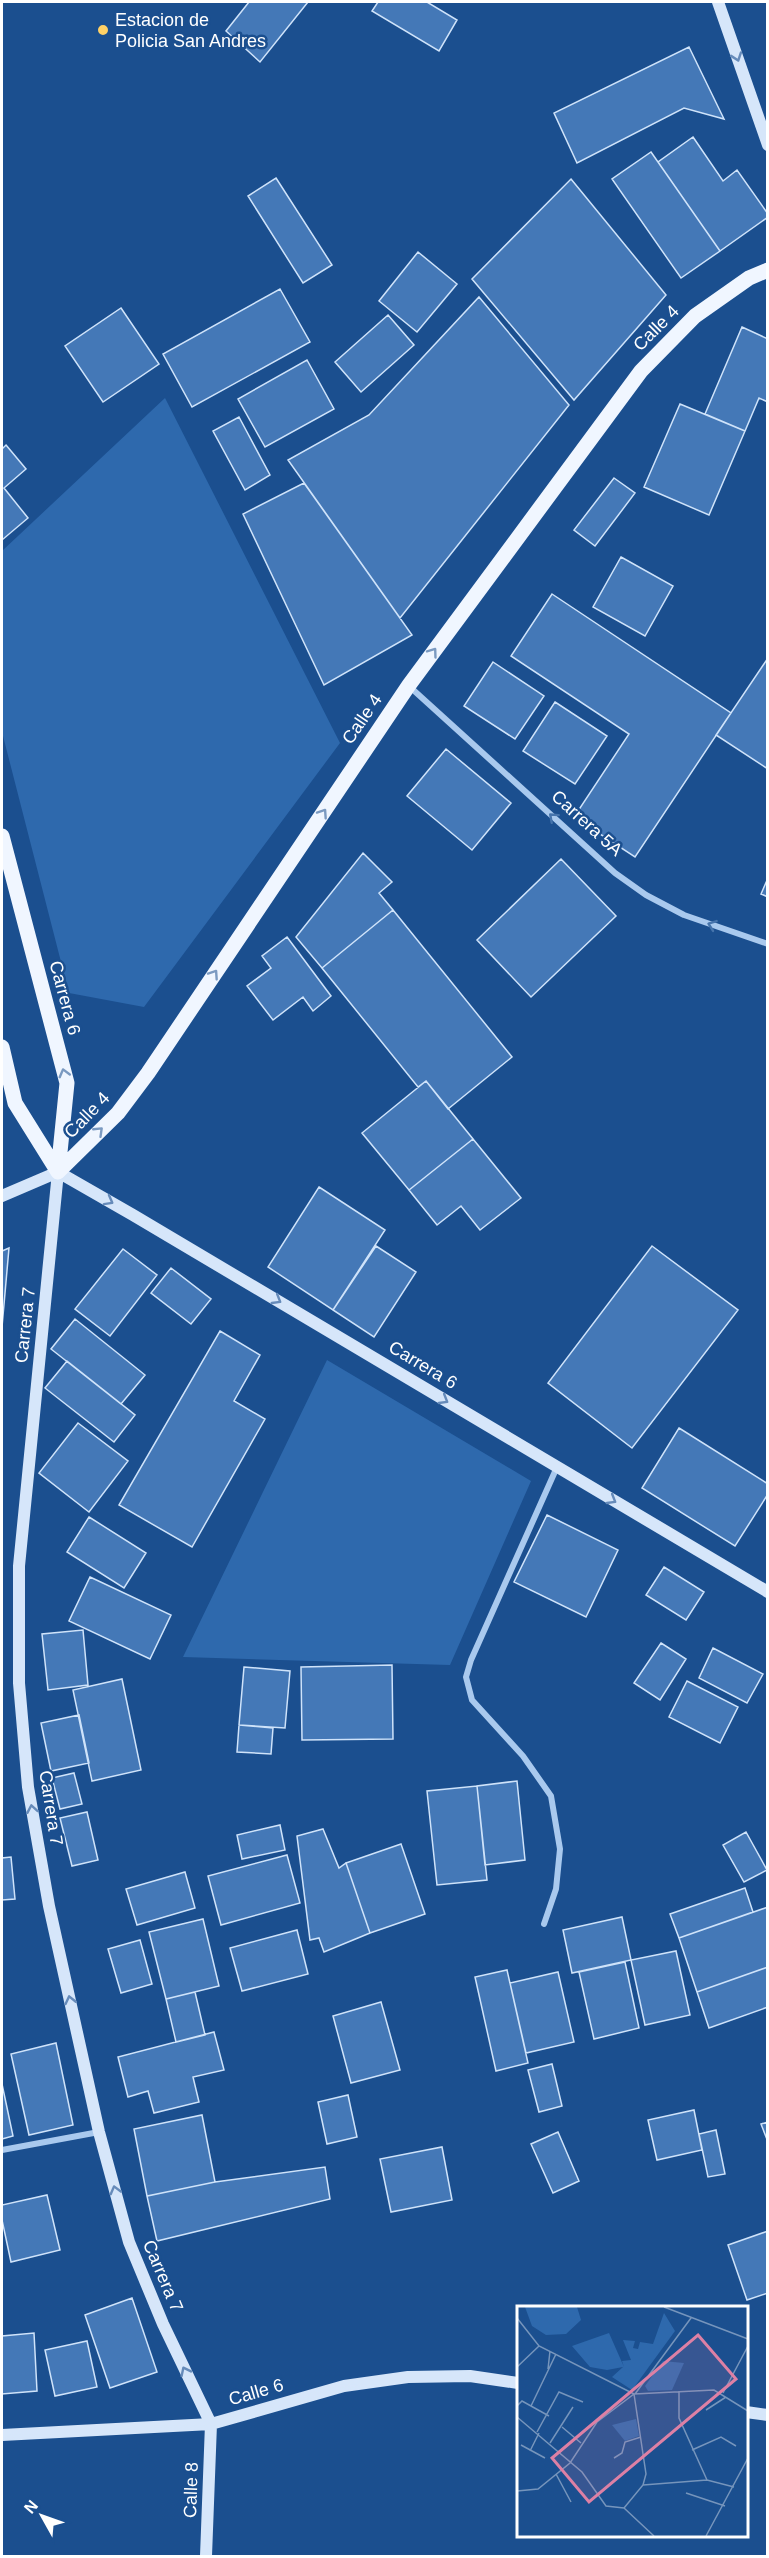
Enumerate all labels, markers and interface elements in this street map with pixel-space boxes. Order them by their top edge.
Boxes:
place label: Estacion de Policia San Andres [115,10,266,51]
marker: Estacion de Policia San Andres [96,23,110,37]
one-way arrow [730,51,743,62]
street label: Calle 4 [629,301,683,355]
one-way arrow [426,647,437,658]
street label: Calle 4 [338,690,386,748]
street label: Carrera 5A [548,786,626,860]
one-way arrow [316,808,327,819]
one-way arrow [549,813,560,824]
one-way arrow [707,919,718,932]
street label: Carrera 6 [46,959,84,1037]
one-way arrow [207,970,218,981]
one-way arrow [59,1068,71,1079]
street label: Calle 4 [60,1088,114,1142]
one-way arrow [92,1128,103,1139]
one-way arrow [103,1194,113,1205]
street label: Carrera 7 [11,1286,39,1364]
one-way arrow [271,1293,281,1304]
street label: Carrera 6 [385,1337,461,1393]
one-way arrow [438,1393,448,1404]
one-way arrow [606,1492,616,1504]
street label: Carrera 7 [35,1769,67,1847]
one-way arrow [26,1804,38,1814]
one-way arrow [64,1995,77,2005]
one-way arrow [109,2185,122,2195]
street label: Carrera 7 [139,2237,187,2315]
inset map [517,2306,748,2537]
one-way arrow [181,2366,193,2377]
street label: Calle 6 [226,2375,286,2409]
street label: Calle 8 [180,2462,202,2518]
north arrow [12,2486,72,2546]
text: N [21,2497,41,2517]

